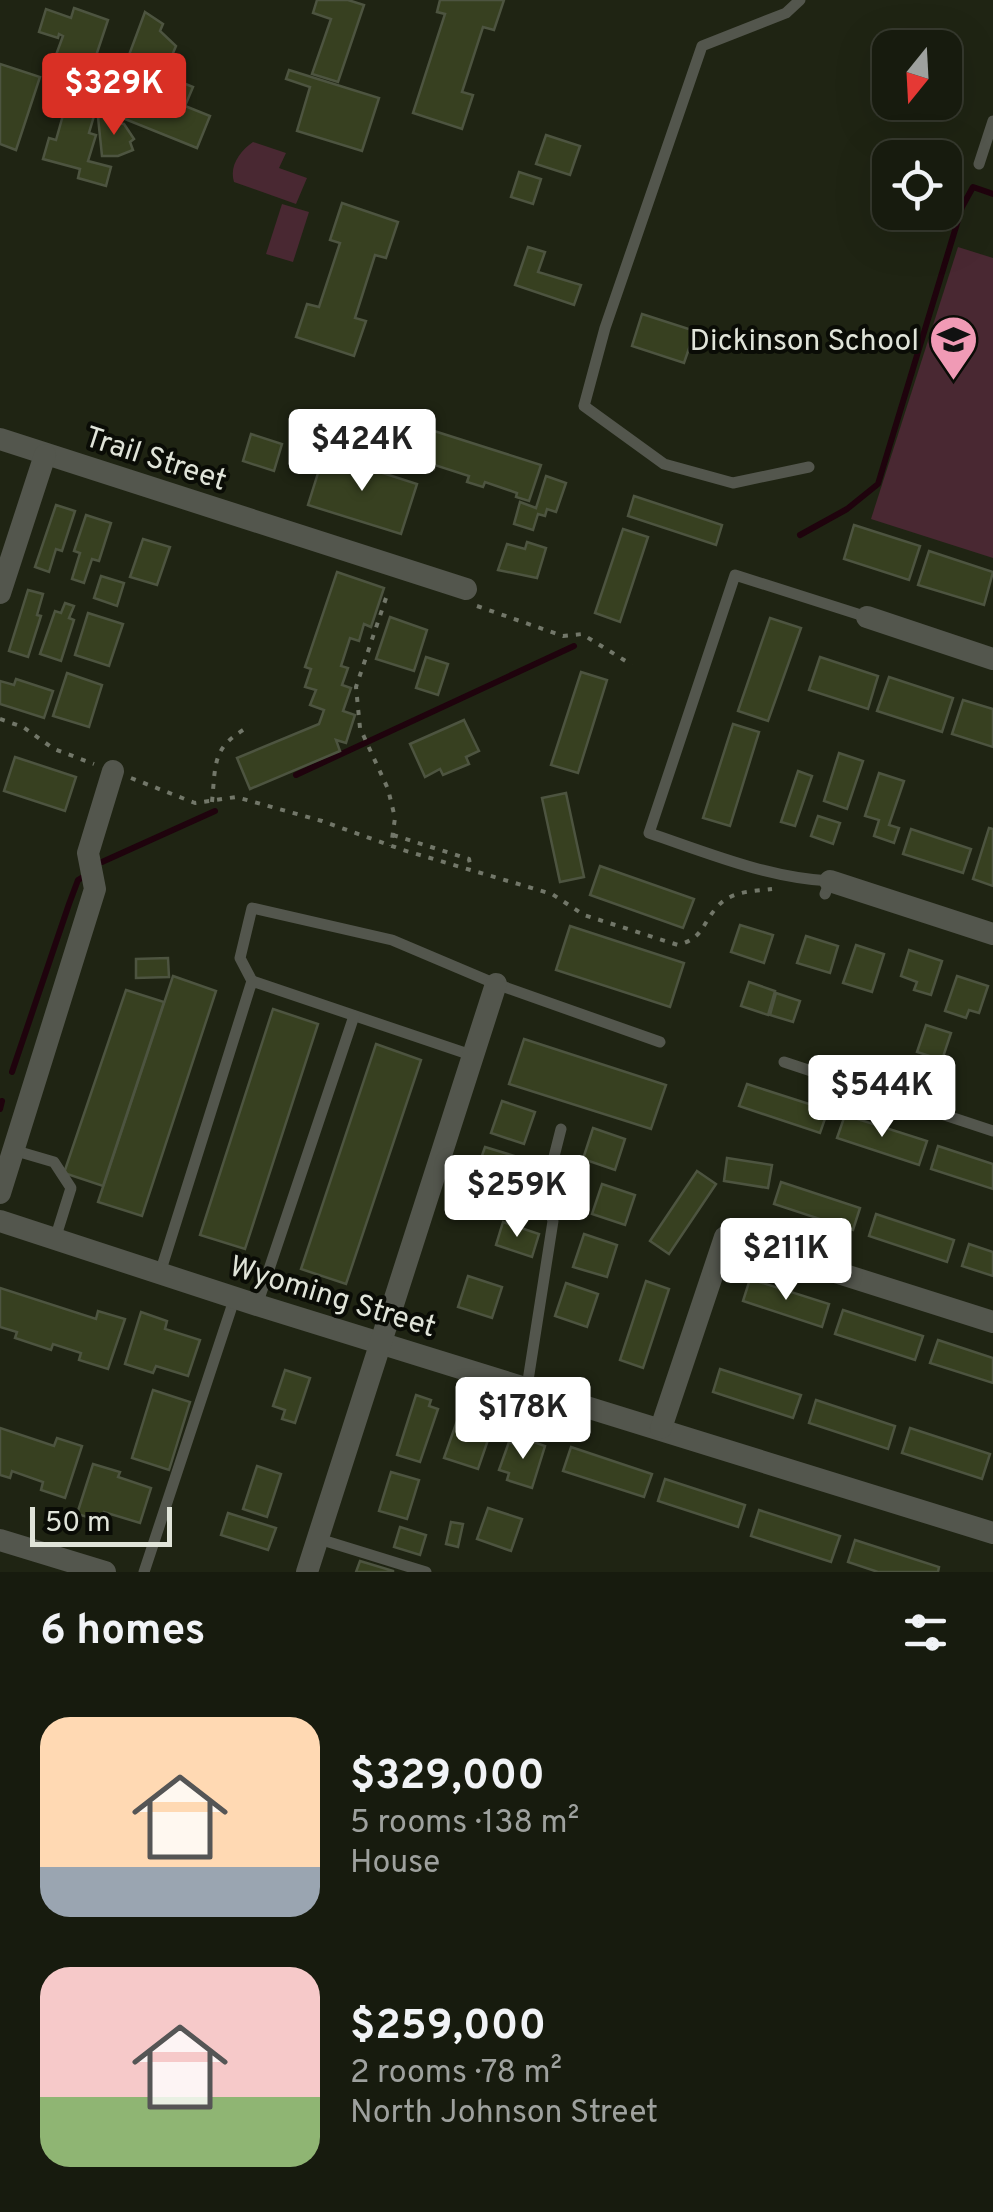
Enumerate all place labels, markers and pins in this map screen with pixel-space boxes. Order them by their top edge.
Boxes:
pin: $329K [44,53,184,138]
school or university icon: Dickinson School [928,314,980,382]
place label: Dickinson School [690,324,919,361]
pin: $424K [292,409,432,494]
pin: $544K [812,1055,952,1140]
pin: $259K [447,1155,587,1240]
pin: $211K [716,1218,856,1303]
pin: $178K [453,1377,593,1462]

